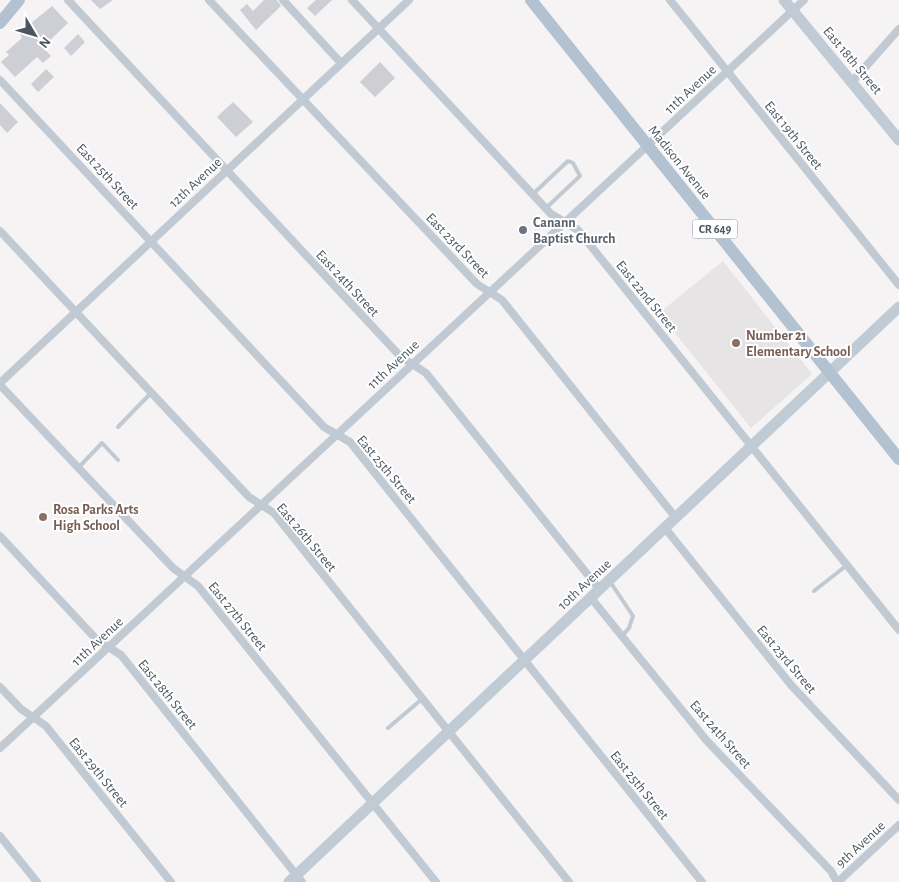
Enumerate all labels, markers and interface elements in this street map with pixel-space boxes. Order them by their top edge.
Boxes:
north arrow [10,10,60,60]
street label: East 18th Street [820,24,885,97]
text: N [36,34,53,51]
street label: 11th Avenue [662,63,719,117]
street label: East 19th Street [762,99,825,173]
street label: Madison Avenue [645,123,713,202]
street label: East 25th Street [73,141,141,213]
street label: 12th Avenue [167,155,225,210]
street label: East 23rd Street [423,211,492,281]
place label: Canann Baptist Church [533,216,615,246]
road number: CR 649 [692,220,738,238]
marker: Canann Baptist Church [517,224,529,236]
street label: East 24th Street [313,248,382,320]
street label: East 22nd Street [613,258,679,335]
place label: Number 21 Elementary School [746,329,851,359]
marker: Number 21 Elementary School [730,337,742,349]
street label: 11th Avenue [365,338,422,392]
street label: East 25th Street [354,433,419,507]
street label: East 26th Street [274,501,339,575]
place label: Rosa Parks Arts High School [53,503,139,533]
marker: Rosa Parks Arts High School [37,511,49,523]
street label: 10th Avenue [555,557,614,613]
street label: East 27th Street [205,580,269,654]
street label: 11th Avenue [69,615,126,669]
street label: East 23rd Street [754,623,819,697]
street label: East 28th Street [135,657,200,732]
street label: East 24th Street [687,698,754,772]
street label: East 29th Street [66,735,131,810]
street label: East 25th Street [607,749,671,823]
street label: 9th Avenue [833,819,888,871]

